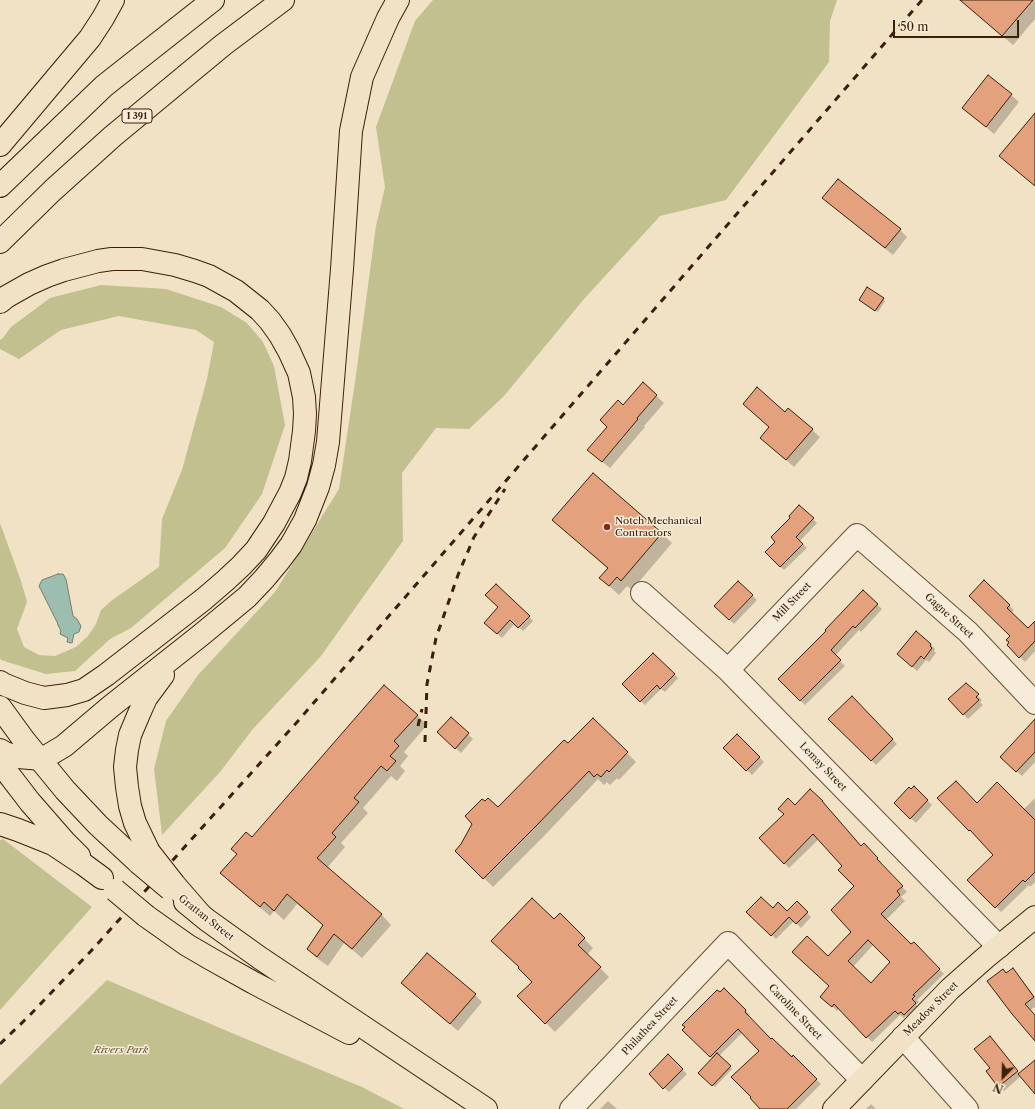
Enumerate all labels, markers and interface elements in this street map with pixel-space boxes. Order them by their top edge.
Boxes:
scale bar [895,12,1021,38]
text: 50 m [900,19,929,34]
road number: I 391 [122,109,152,123]
place label: Notch Mechanical Contractors [615,515,702,538]
marker: Notch Mechanical Contractors [602,522,612,532]
street label: Mill Street [770,580,814,624]
street label: Gagne Street [922,591,976,641]
street label: Lemay Street [797,740,849,794]
street label: Grattan Street [176,893,236,943]
street label: Meadow Street [901,979,961,1039]
street label: Caroline Street [766,982,824,1042]
street label: Philathea Street [620,994,680,1058]
park label: Rivers Park [94,1044,148,1056]
north arrow [983,1057,1023,1097]
text: N [991,1080,1005,1096]

